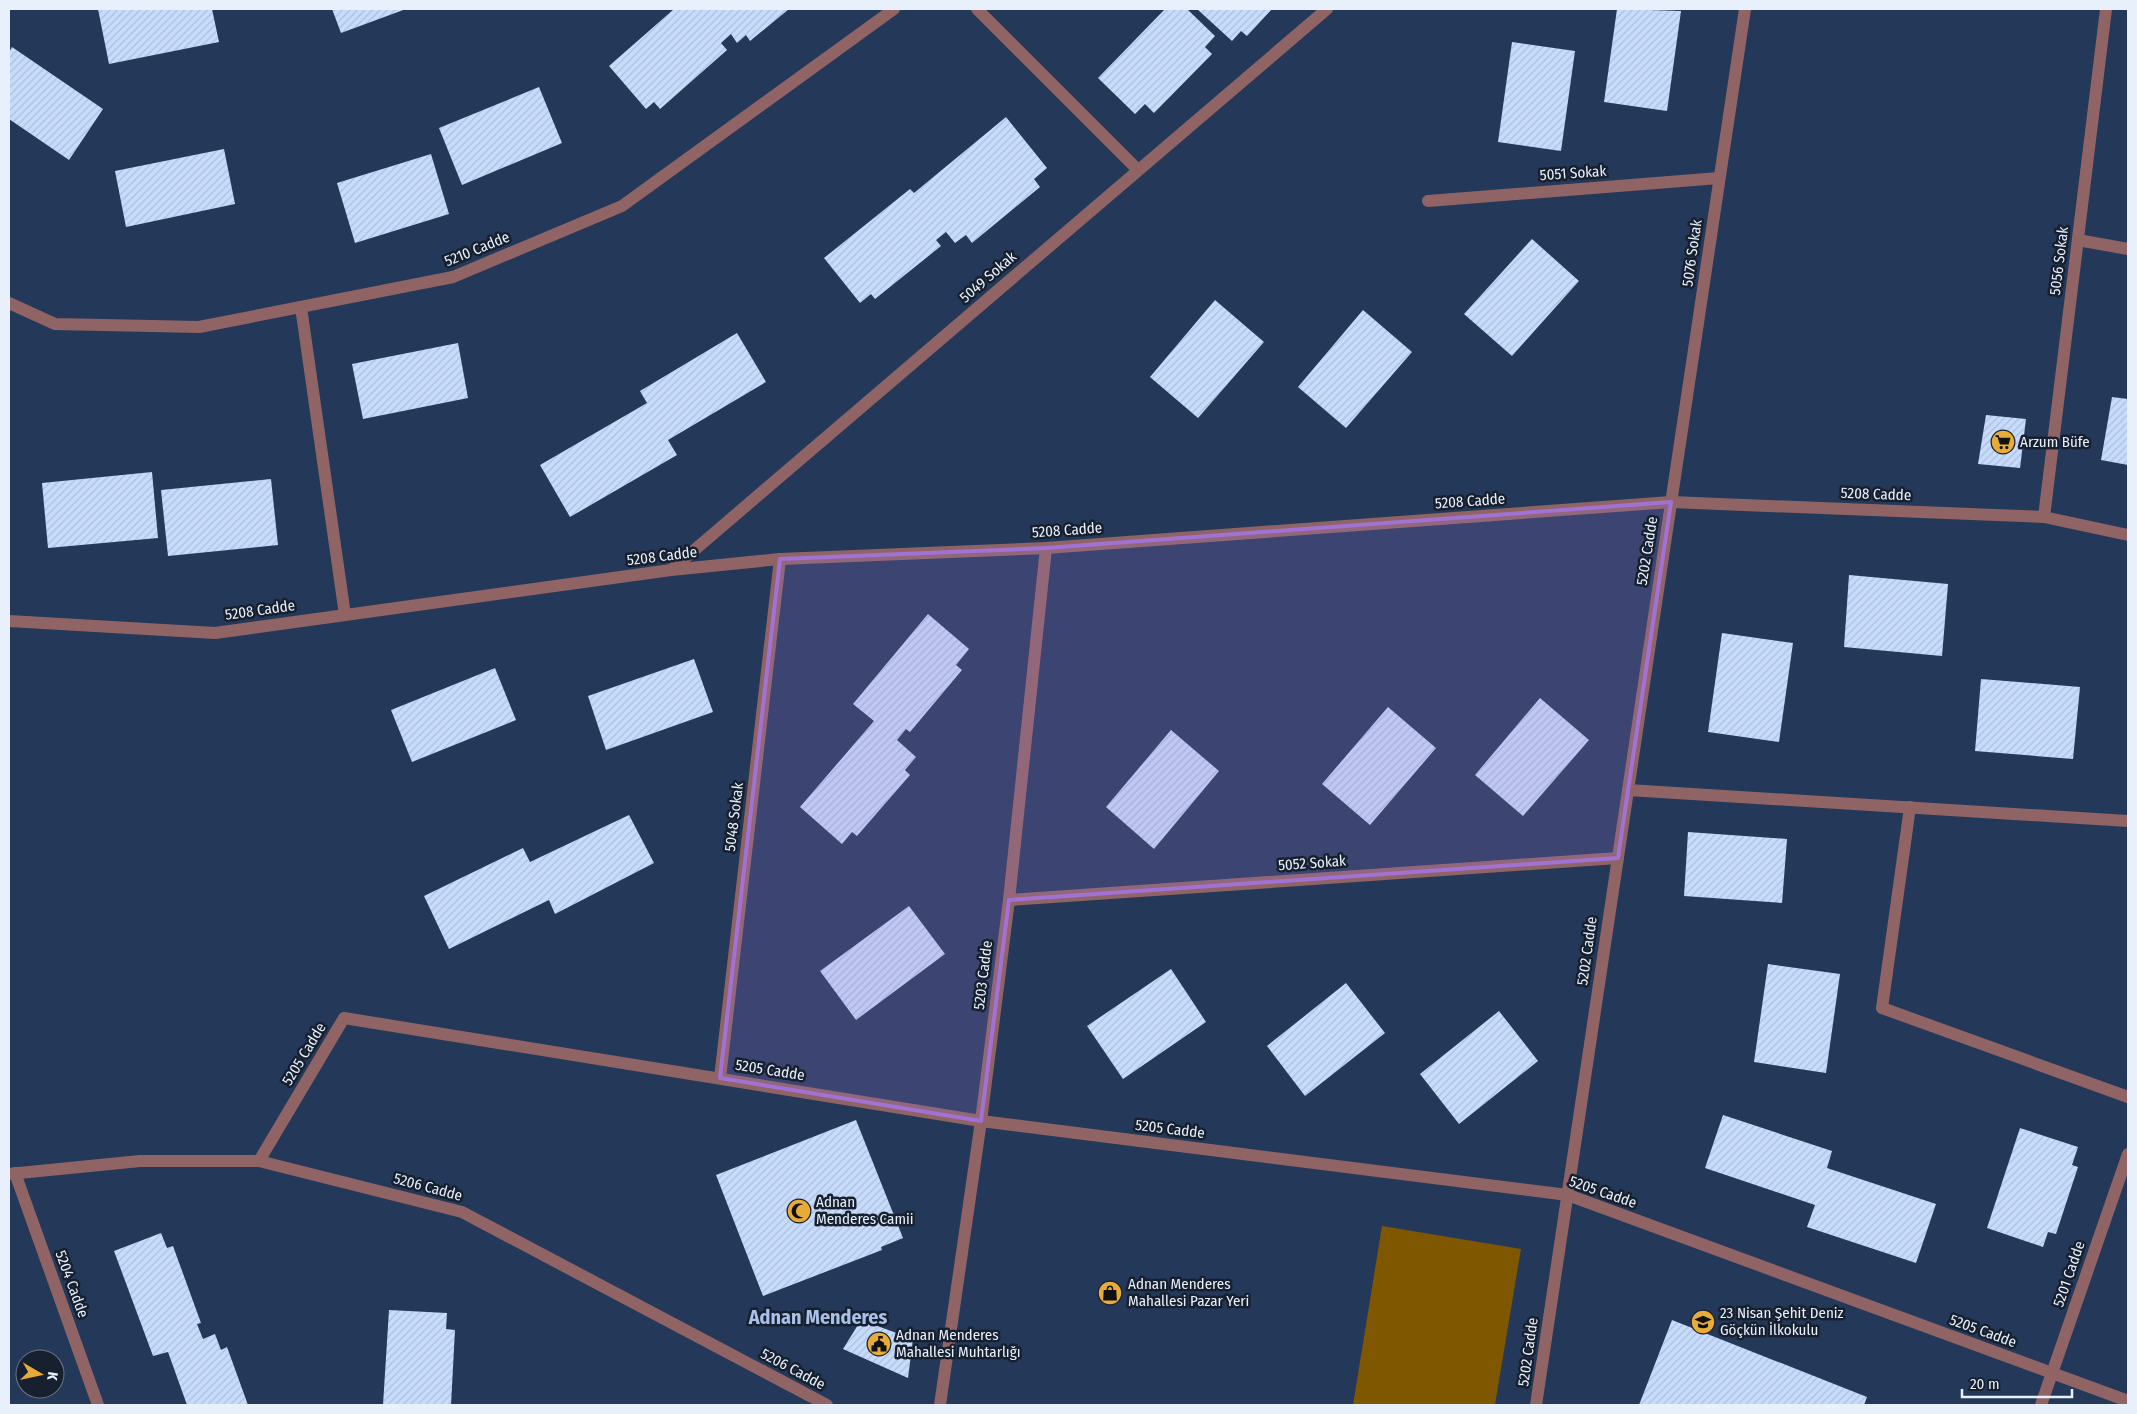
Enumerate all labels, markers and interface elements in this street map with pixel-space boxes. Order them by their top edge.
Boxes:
street label: 5051 Sokak [1539,162,1607,184]
street label: 5076 Sokak [1678,218,1706,288]
street label: 5056 Sokak [2046,226,2072,296]
street label: 5210 Cadde [442,228,512,270]
street label: 5049 Sokak [956,248,1020,306]
supermarket icon: Arzum Büfe [1990,429,2016,455]
place label: Arzum Büfe [2020,433,2090,451]
street label: 5208 Cadde [1840,484,1912,504]
street label: 5208 Cadde [1434,490,1506,512]
street label: 5202 Cadde [1633,515,1661,587]
street label: 5208 Cadde [1031,519,1103,541]
street label: 5208 Cadde [626,543,698,569]
street label: 5208 Cadde [224,596,296,624]
street label: 5048 Sokak [721,781,747,853]
street label: 5052 Sokak [1277,852,1347,874]
street label: 5202 Cadde [1573,915,1601,987]
street label: 5203 Cadde [970,939,996,1011]
street label: 5205 Cadde [278,1019,330,1089]
street label: 5205 Cadde [734,1056,806,1084]
street label: 5205 Cadde [1134,1116,1206,1142]
street label: 5206 Cadde [392,1169,464,1205]
street label: 5205 Cadde [1567,1172,1639,1212]
place label: Adnan Menderes Camii [816,1193,914,1228]
mosque icon: Adnan Menderes Camii [786,1198,812,1224]
street label: 5201 Cadde [2049,1239,2089,1309]
street label: 5204 Cadde [52,1248,92,1320]
place label: Adnan Menderes Mahallesi Pazar Yeri [1128,1275,1249,1310]
shop icon: Adnan Menderes Mahallesi Pazar Yeri [1097,1280,1123,1306]
place label: 23 Nisan Şehit Deniz Göçkün İlkokulu [1720,1304,1844,1339]
district label: Adnan Menderes [748,1305,888,1329]
school or university icon: 23 Nisan Şehit Deniz Göçkün İlkokulu [1690,1309,1716,1335]
street label: 5205 Cadde [1947,1311,2019,1351]
street label: 5202 Cadde [1514,1316,1542,1388]
place label: Adnan Menderes Mahallesi Muhtarlığı [896,1326,1020,1361]
public building icon: Adnan Menderes Mahallesi Muhtarlığı [866,1331,892,1357]
street label: 5206 Cadde [758,1345,828,1393]
north arrow [15,1349,65,1399]
scale bar [1962,1366,2072,1398]
text: K [43,1371,61,1382]
text: 20 m [1970,1375,2000,1393]

